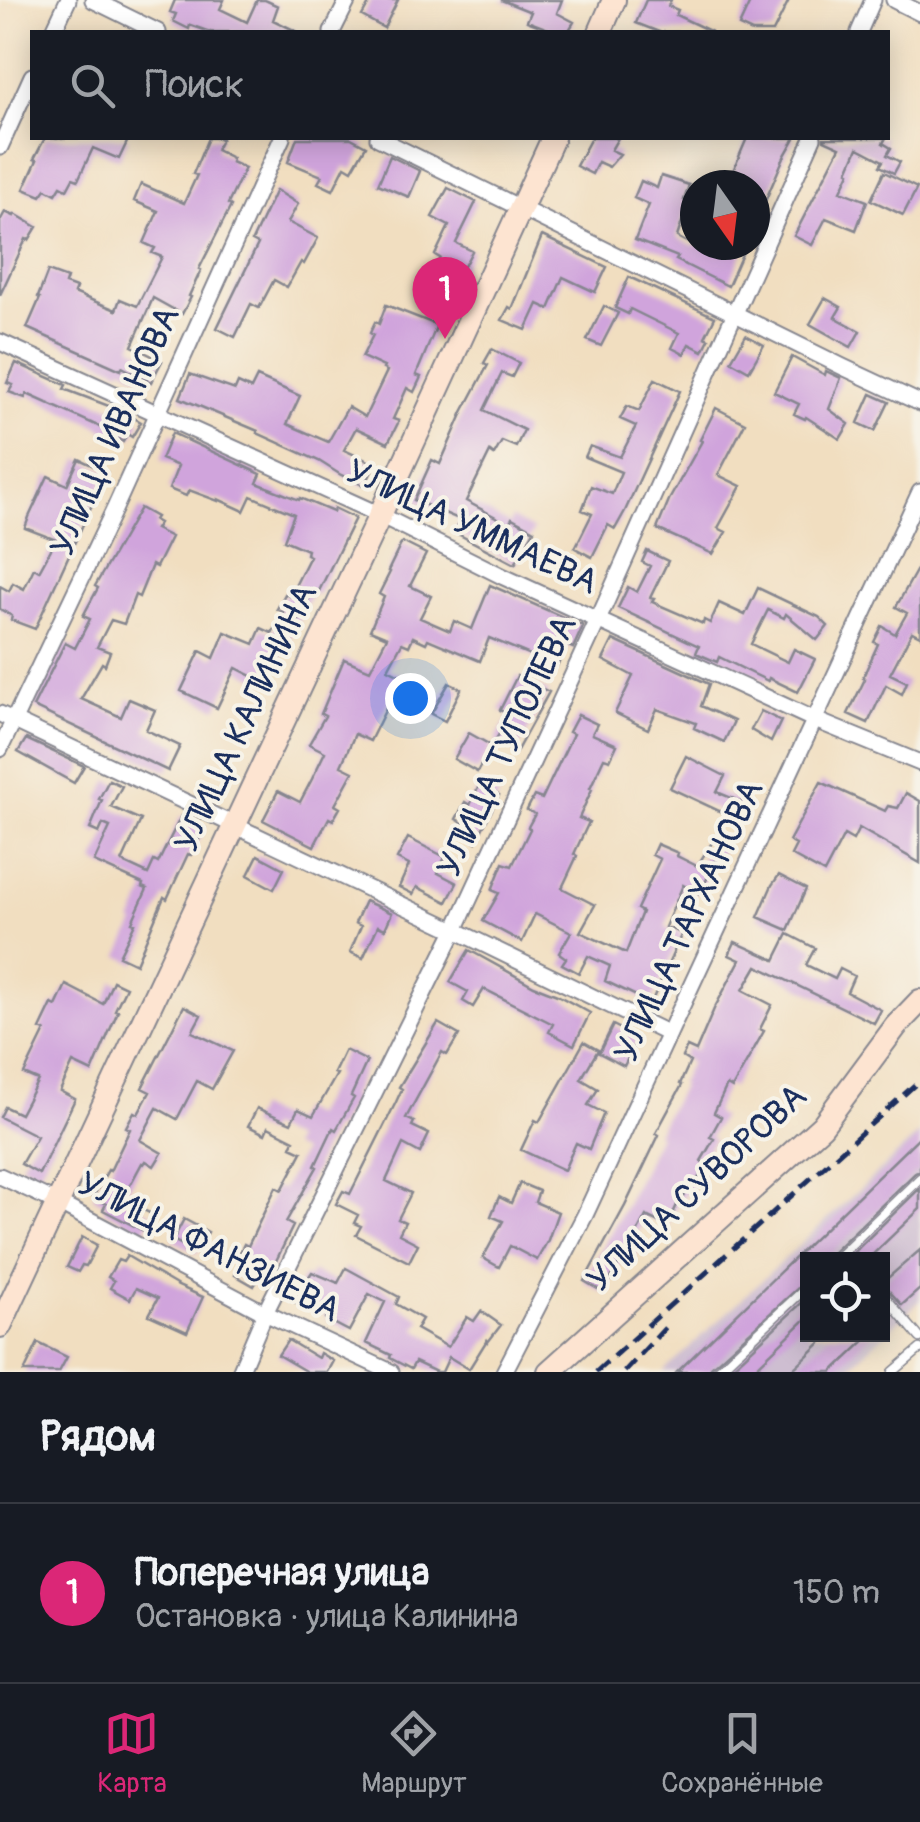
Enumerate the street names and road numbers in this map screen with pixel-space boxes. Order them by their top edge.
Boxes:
street label: УЛИЦА ИВАНОВА [40,299,190,563]
street label: УЛИЦА УММАЕВА [339,449,605,605]
street label: УЛИЦА КАЛИНИНА [165,577,327,859]
street label: УЛИЦА ТУПОЛЕВА [427,608,587,884]
street label: УЛИЦА ТАРХАНОВА [604,773,774,1069]
street label: УЛИЦА СУВОРОВА [578,1075,816,1301]
street label: УЛИЦА ФАНЗИЕВА [70,1162,348,1332]

